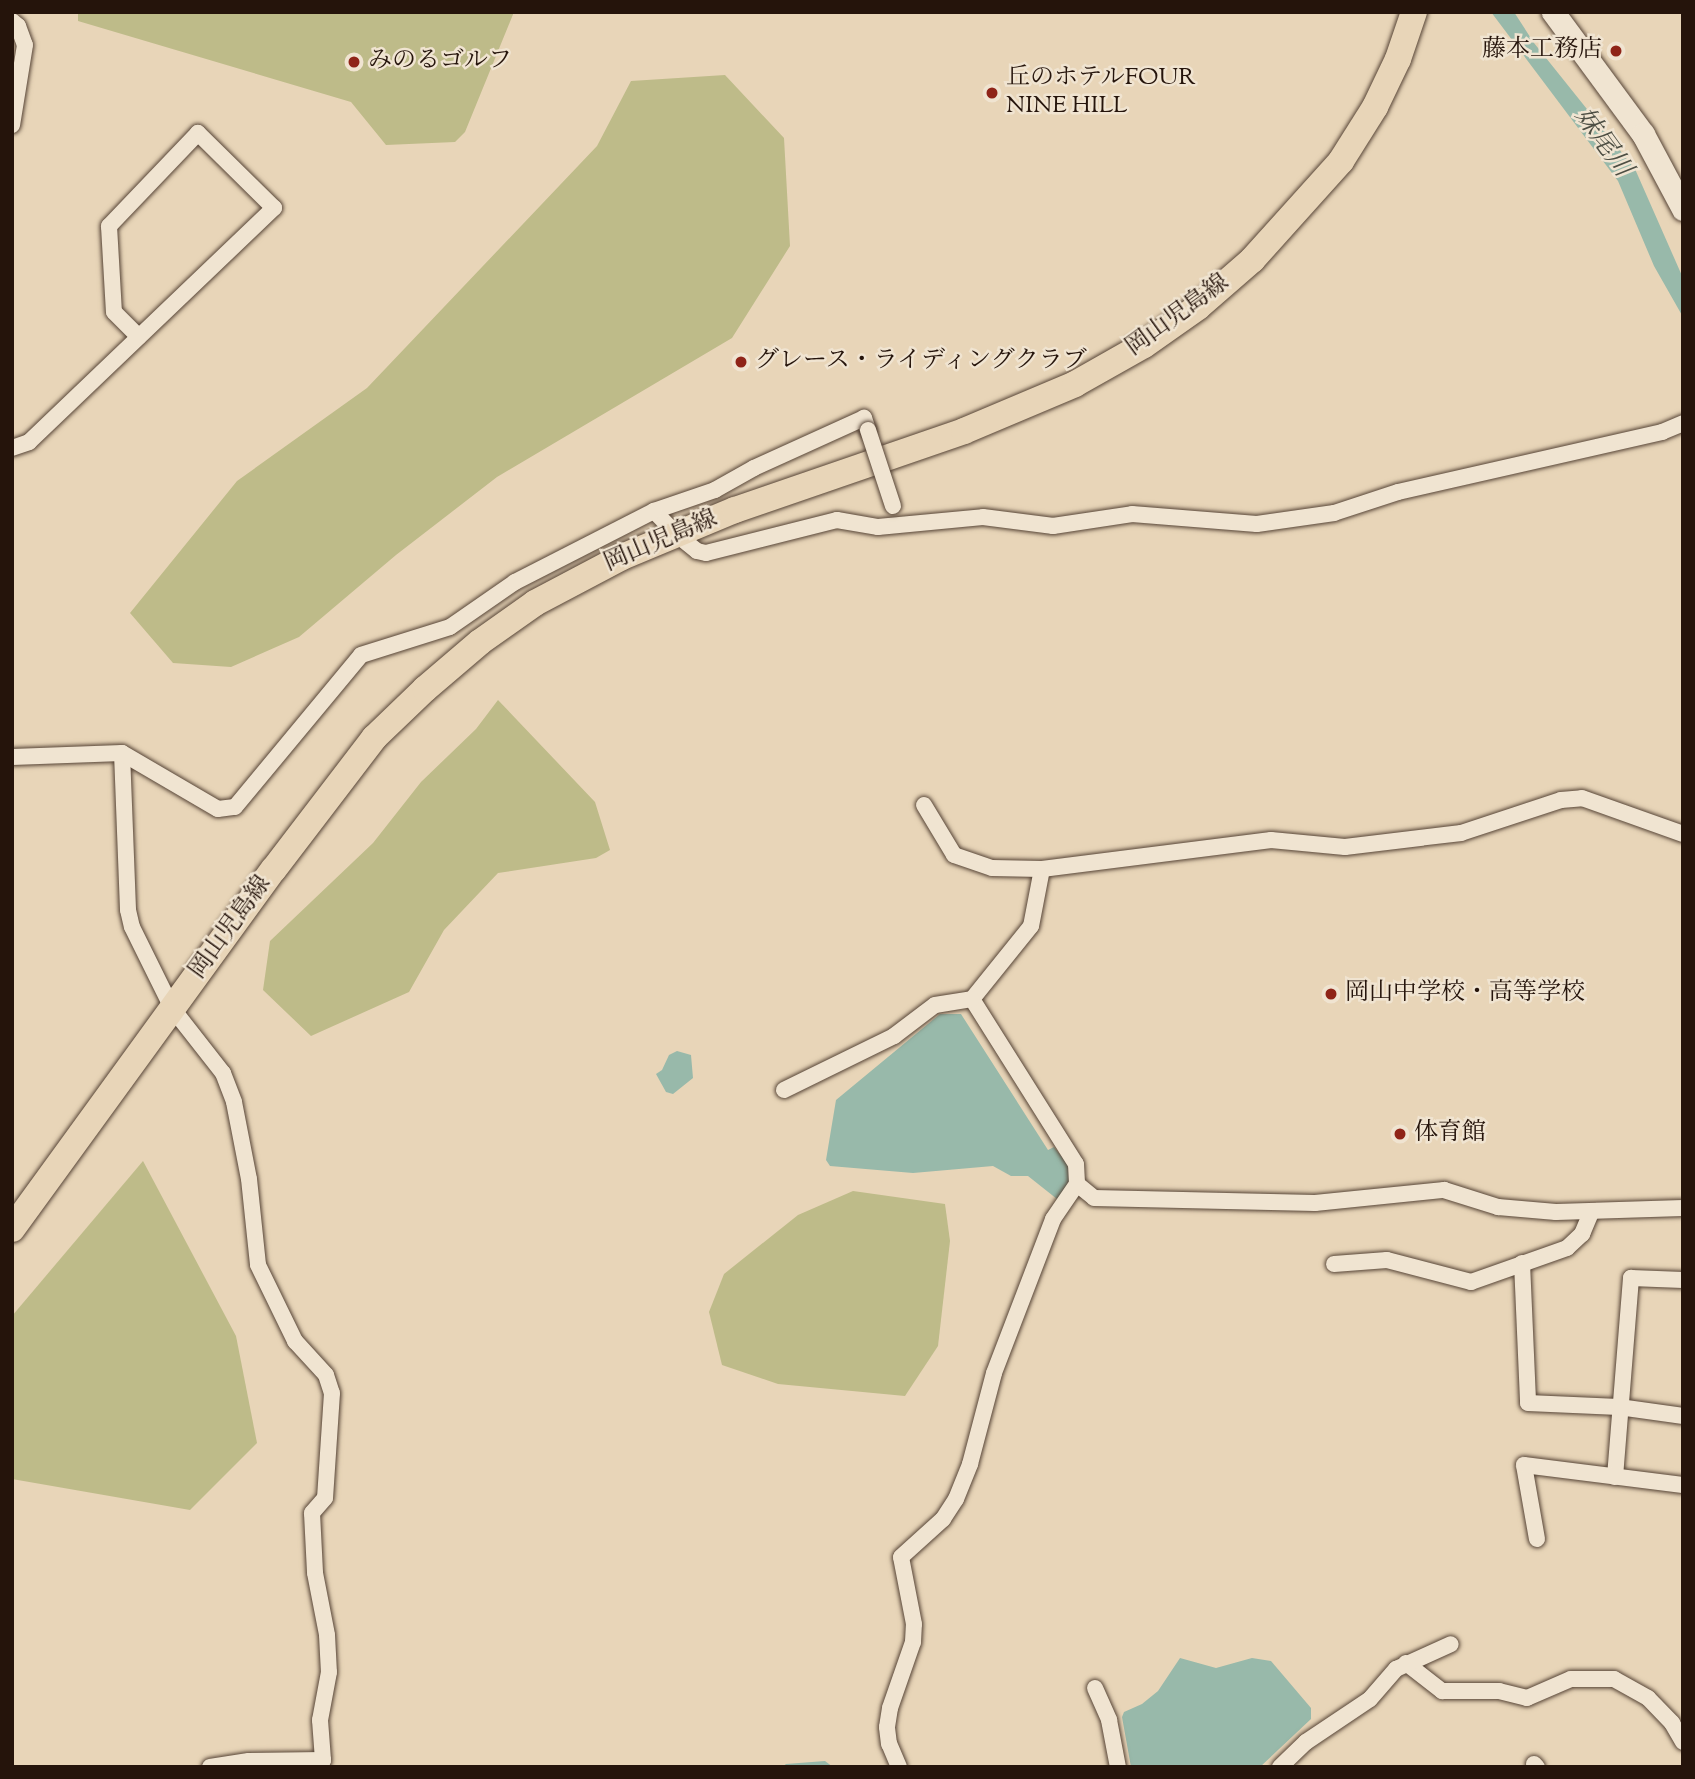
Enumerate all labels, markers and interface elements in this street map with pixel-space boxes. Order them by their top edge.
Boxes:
place label: 藤本工務店 [1482,37,1602,65]
marker: 藤本工務店 [1608,43,1624,59]
place label: みのるゴルフ [368,48,512,76]
marker: みのるゴルフ [346,54,362,70]
place label: 丘のホテルFOUR NINE HILL [1006,65,1197,121]
marker: 丘のホテルFOUR NINE HILL [984,85,1000,101]
water label: 妹尾川 [1566,102,1638,184]
street label: 岡山児島線 [1121,269,1235,363]
place label: グレース・ライディングクラブ [755,348,1091,376]
marker: グレース・ライディングクラブ [733,354,749,370]
street label: 岡山児島線 [600,505,722,579]
street label: 岡山児島線 [184,871,278,985]
place label: 岡山中学校・高等学校 [1345,980,1585,1008]
marker: 岡山中学校・高等学校 [1323,986,1339,1002]
place label: 体育館 [1414,1120,1486,1148]
marker: 体育館 [1392,1126,1408,1142]

